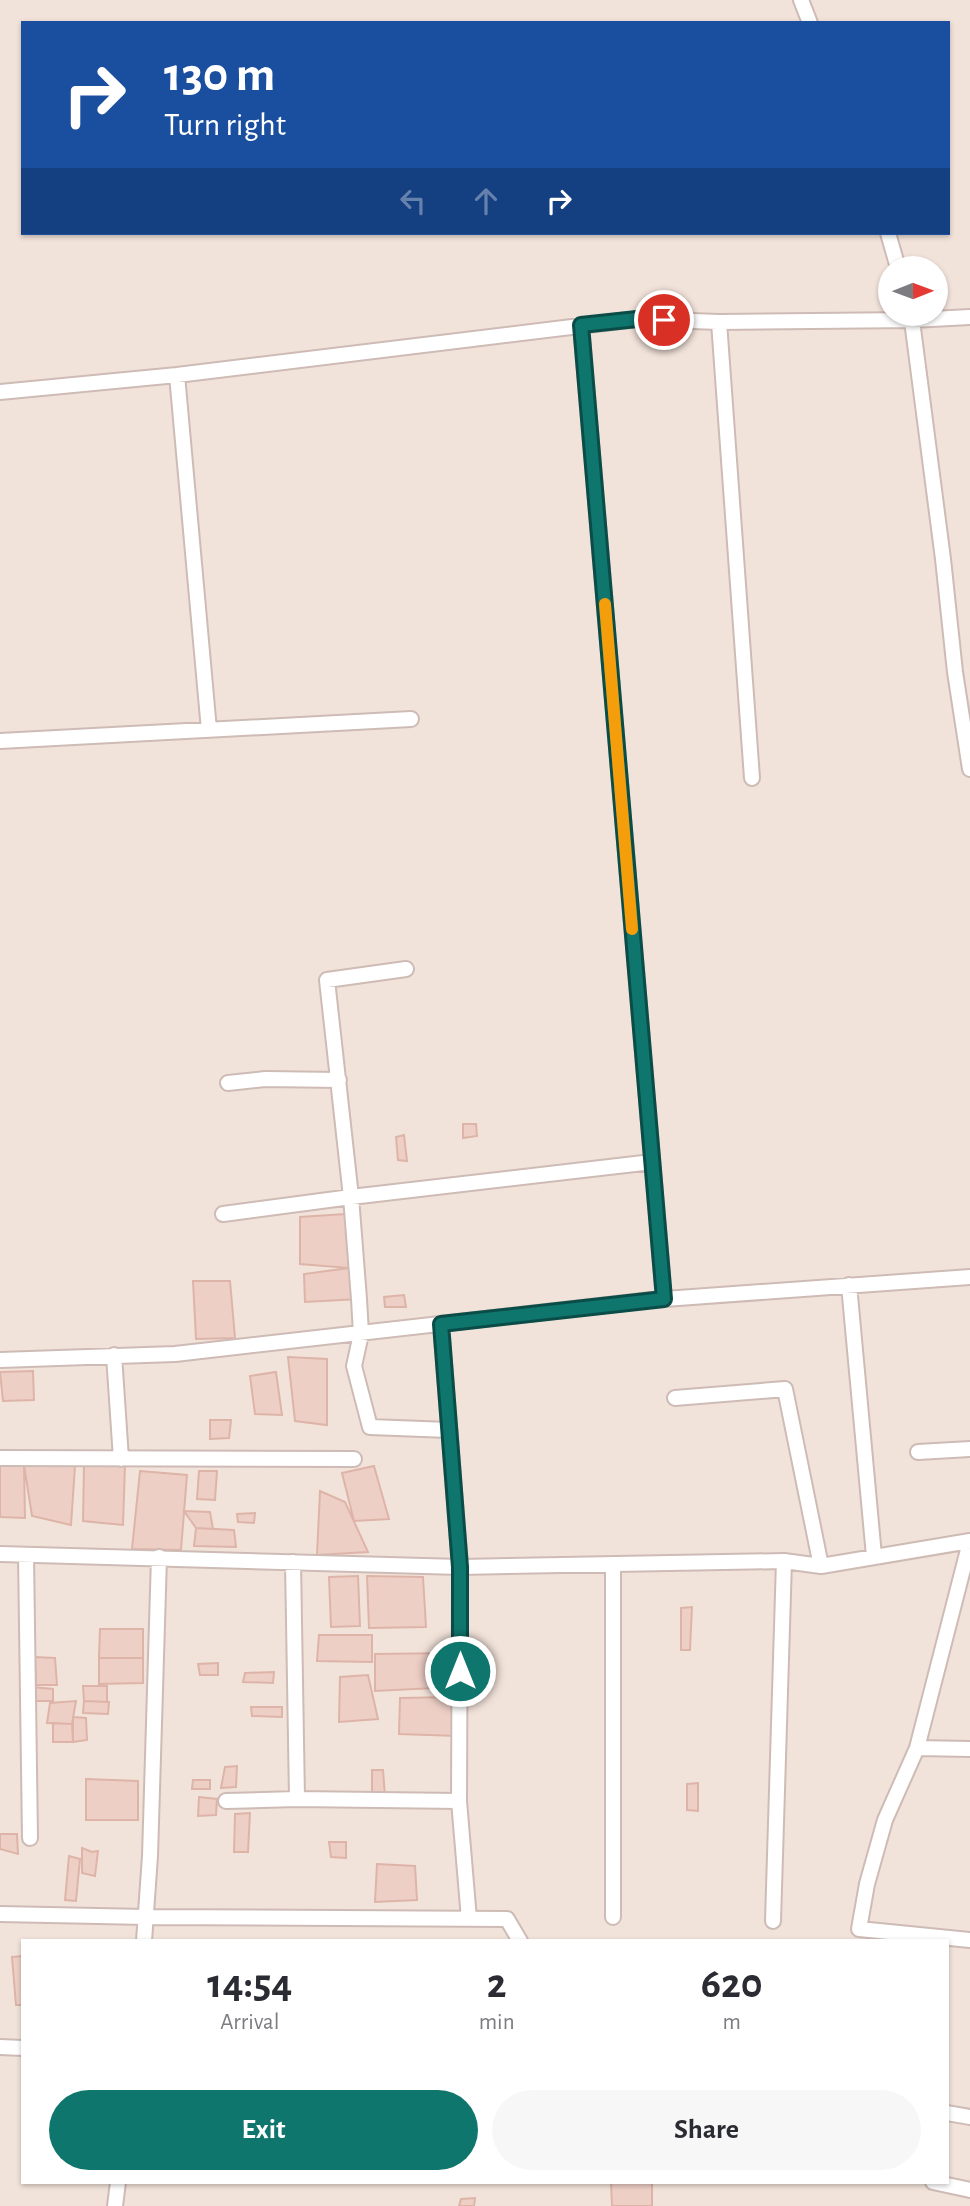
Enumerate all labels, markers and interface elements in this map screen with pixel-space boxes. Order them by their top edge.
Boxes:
icon: right [49,49,140,140]
text: 130 m [164,51,275,100]
text: Turn right [164,109,286,141]
icon: left [394,182,432,220]
icon: ahead [467,182,505,220]
icon: right [540,182,578,220]
north arrow [878,256,948,326]
map controls [878,256,948,326]
pin [634,290,694,350]
icon: arrive [645,301,683,339]
position arrow [423,1634,497,1708]
text: 14:54 [207,1963,292,2005]
text: 2 [487,1963,506,2005]
text: 620 [701,1963,763,2005]
text: Arrival [220,2011,279,2034]
text: min [479,2011,515,2034]
text: m [723,2011,741,2034]
button: Exit [49,2090,478,2170]
button: Share [492,2090,921,2170]

